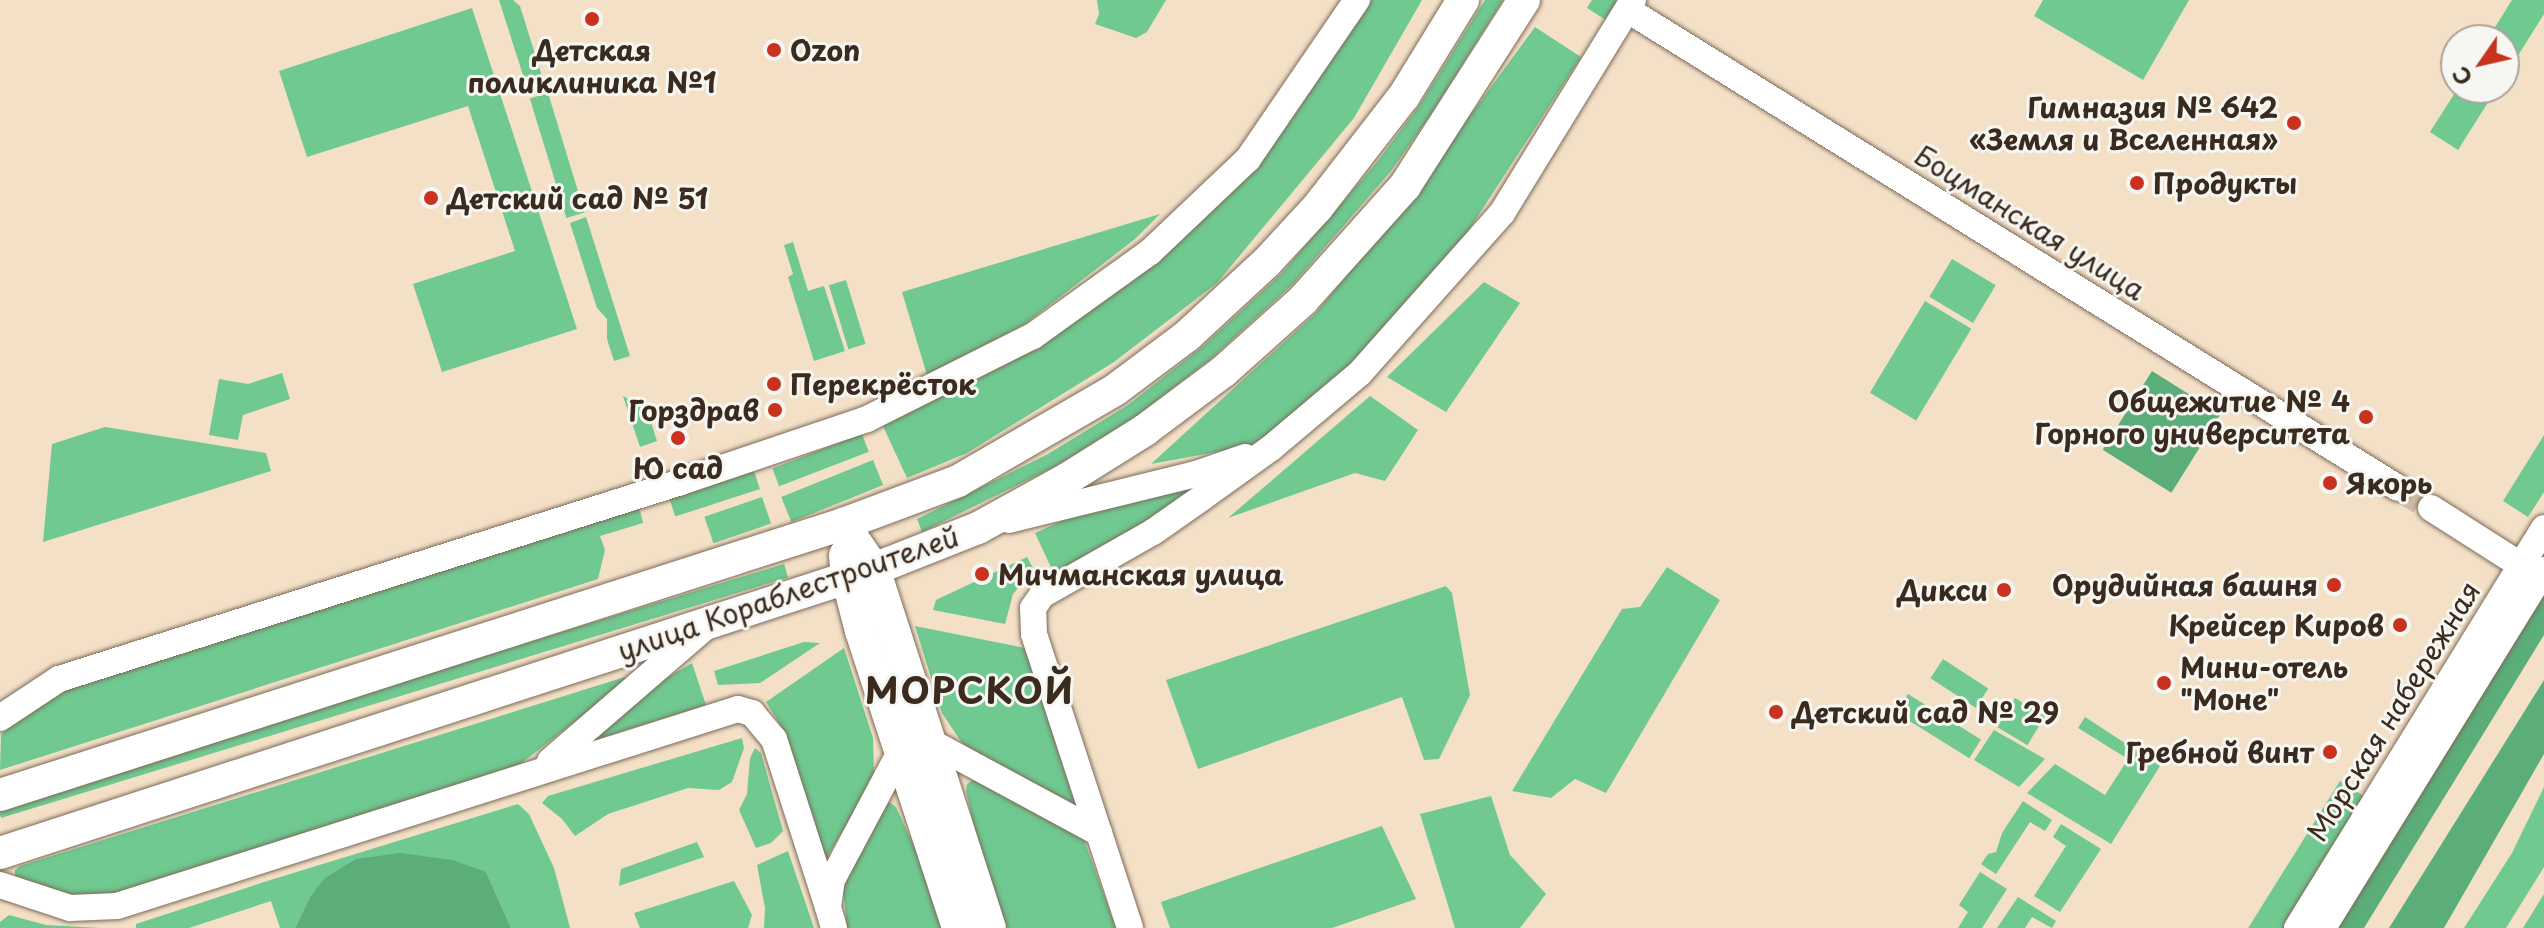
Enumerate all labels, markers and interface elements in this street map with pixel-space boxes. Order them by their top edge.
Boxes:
marker: Детская поликлиника №1 [581,8,603,30]
north arrow [2440,24,2520,104]
place label: Детская поликлиника №1 [467,33,717,99]
place label: Ozon [790,33,860,67]
marker: Ozon [765,41,783,59]
text: С [2443,61,2480,93]
place label: Гимназия № 642 «Земля и Вселенная» [1968,90,2278,156]
marker: Гимназия № 642 «Земля и Вселенная» [2285,114,2303,132]
street label: Боцманская улица [1908,137,2152,307]
place label: Продукты [2153,166,2297,200]
marker: Продукты [2128,174,2146,192]
place label: Детский сад № 51 [447,181,709,215]
marker: Детский сад № 51 [422,189,440,207]
place label: Перекрёсток [790,367,976,401]
marker: Перекрёсток [765,375,783,393]
place label: Общежитие № 4 Горного университета [2033,384,2350,450]
place label: Горздрав [628,393,759,427]
marker: Горздрав [766,401,784,419]
marker: Общежитие № 4 Горного университета [2357,408,2375,426]
marker: Ю сад [669,429,687,447]
place label: Ю сад [632,451,724,485]
place label: Якорь [2346,466,2433,500]
marker: Якорь [2321,474,2339,492]
street label: улица Кораблестроителей [612,518,964,668]
place label: Мичманская улица [998,557,1285,591]
marker: Мичманская улица [973,565,991,583]
place label: Орудийная башня [2052,568,2318,602]
place label: Дикси [1897,573,1988,607]
street label: Морская набережная [2299,575,2487,847]
marker: Орудийная башня [2325,576,2343,594]
marker: Дикси [1995,581,2013,599]
place label: Крейсер Киров [2167,608,2384,642]
marker: Крейсер Киров [2391,616,2409,634]
place label: Мини-отель "Моне" [2180,650,2348,716]
district label: МОРСКОЙ [866,668,1074,712]
marker: Мини-отель "Моне" [2155,674,2173,692]
place label: Детский сад № 29 [1792,695,2060,729]
marker: Детский сад № 29 [1767,703,1785,721]
place label: Гребной винт [2124,735,2314,769]
marker: Гребной винт [2321,743,2339,761]

